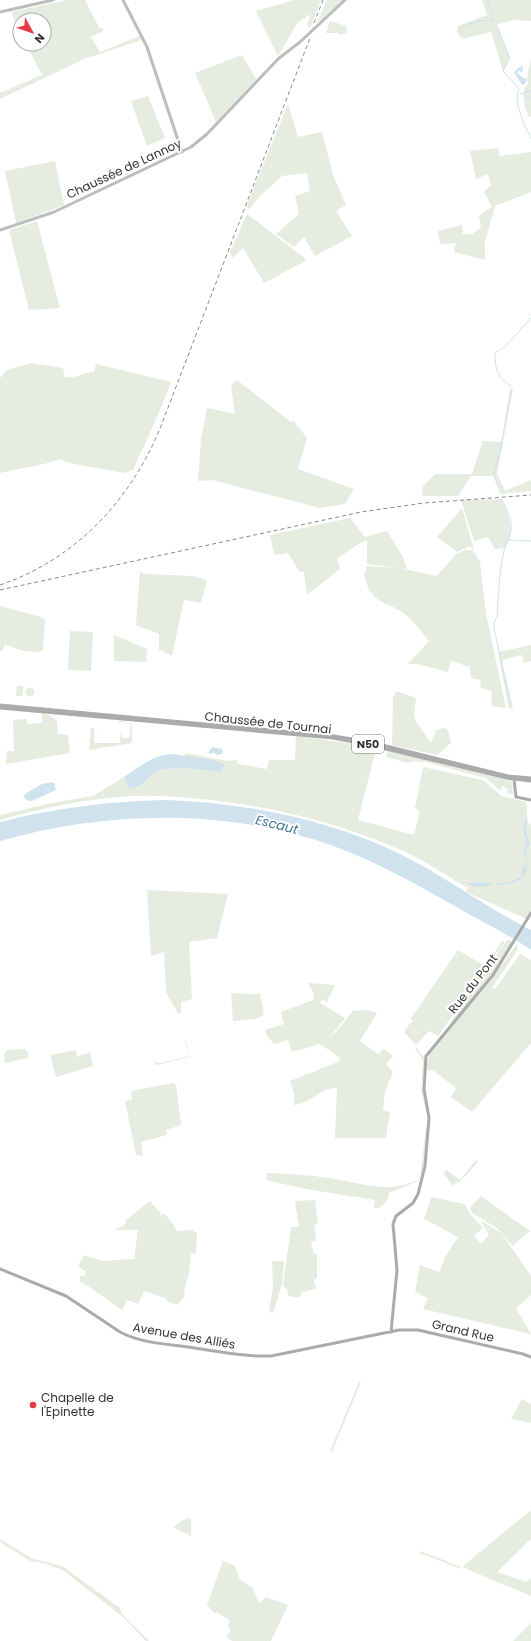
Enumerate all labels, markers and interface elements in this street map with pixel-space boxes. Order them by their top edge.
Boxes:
north arrow [12,12,52,52]
text: N [31,30,48,47]
street label: Chaussée de Lannoy [63,134,184,203]
street label: Chaussée de Tournai [204,707,332,738]
road number: N50 [352,735,384,753]
water label: Escaut [254,810,300,839]
street label: Rue du Pont [444,950,501,1017]
street label: Grand Rue [430,1315,496,1346]
street label: Avenue des Alliés [131,1318,237,1353]
place label: Chapelle de l'Epinette [41,1389,114,1420]
marker: Chapelle de l'Epinette [28,1400,38,1410]

